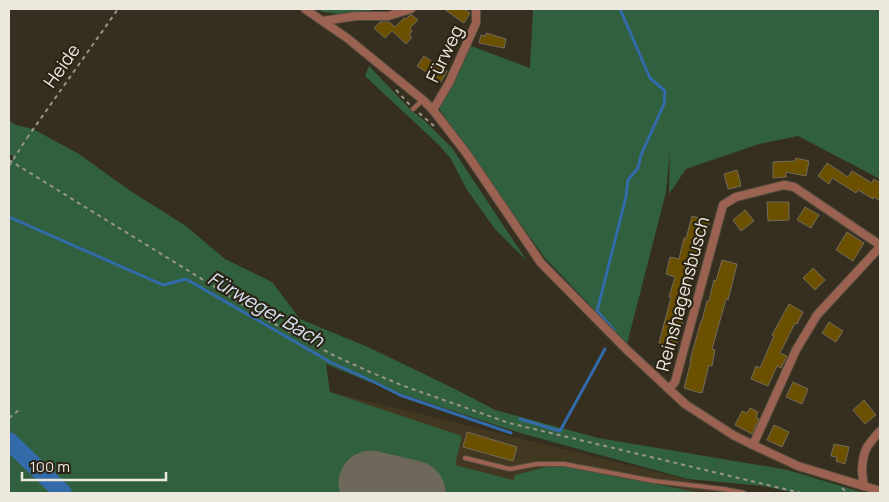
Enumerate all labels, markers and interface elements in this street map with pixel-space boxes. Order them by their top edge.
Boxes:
street label: Fürweg [420,21,468,86]
street label: Heide [38,39,85,92]
street label: Reinshagensbusch [650,214,714,374]
water label: Fürweger Bach [203,265,329,353]
scale bar [22,450,166,482]
text: 100 m [30,456,70,477]

